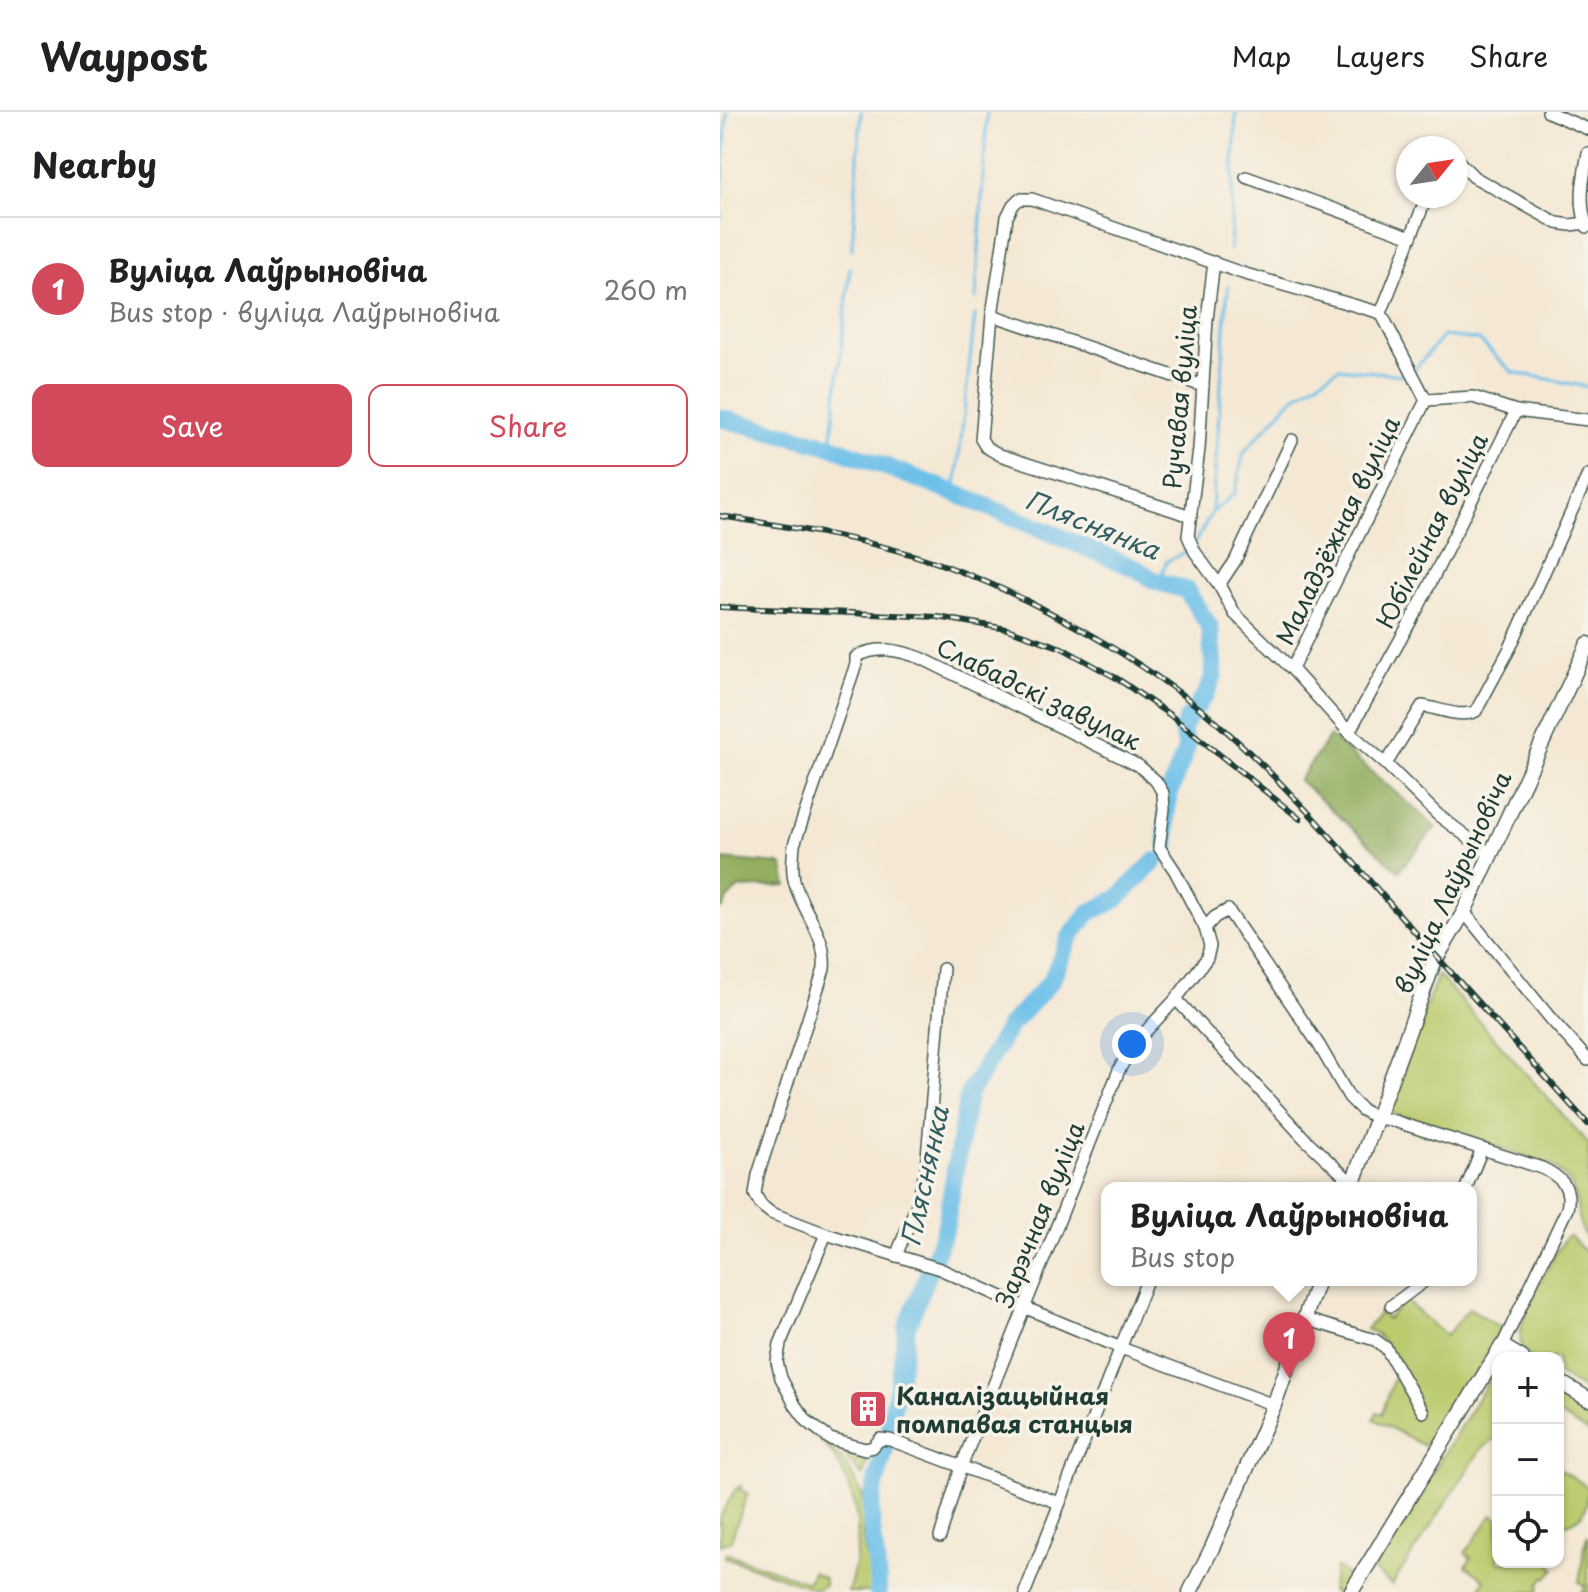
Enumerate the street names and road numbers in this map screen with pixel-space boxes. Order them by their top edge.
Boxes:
street label: Ручавая вуліца [1153,303,1205,491]
street label: Маладзёжная вуліца [1266,409,1408,651]
street label: Юбілейная вуліца [1366,426,1496,634]
street label: Слабадскі завулак [931,628,1148,758]
street label: вуліца Лаўрыновіча [1384,764,1520,999]
street label: Зарэчная вуліца [985,1115,1093,1312]

